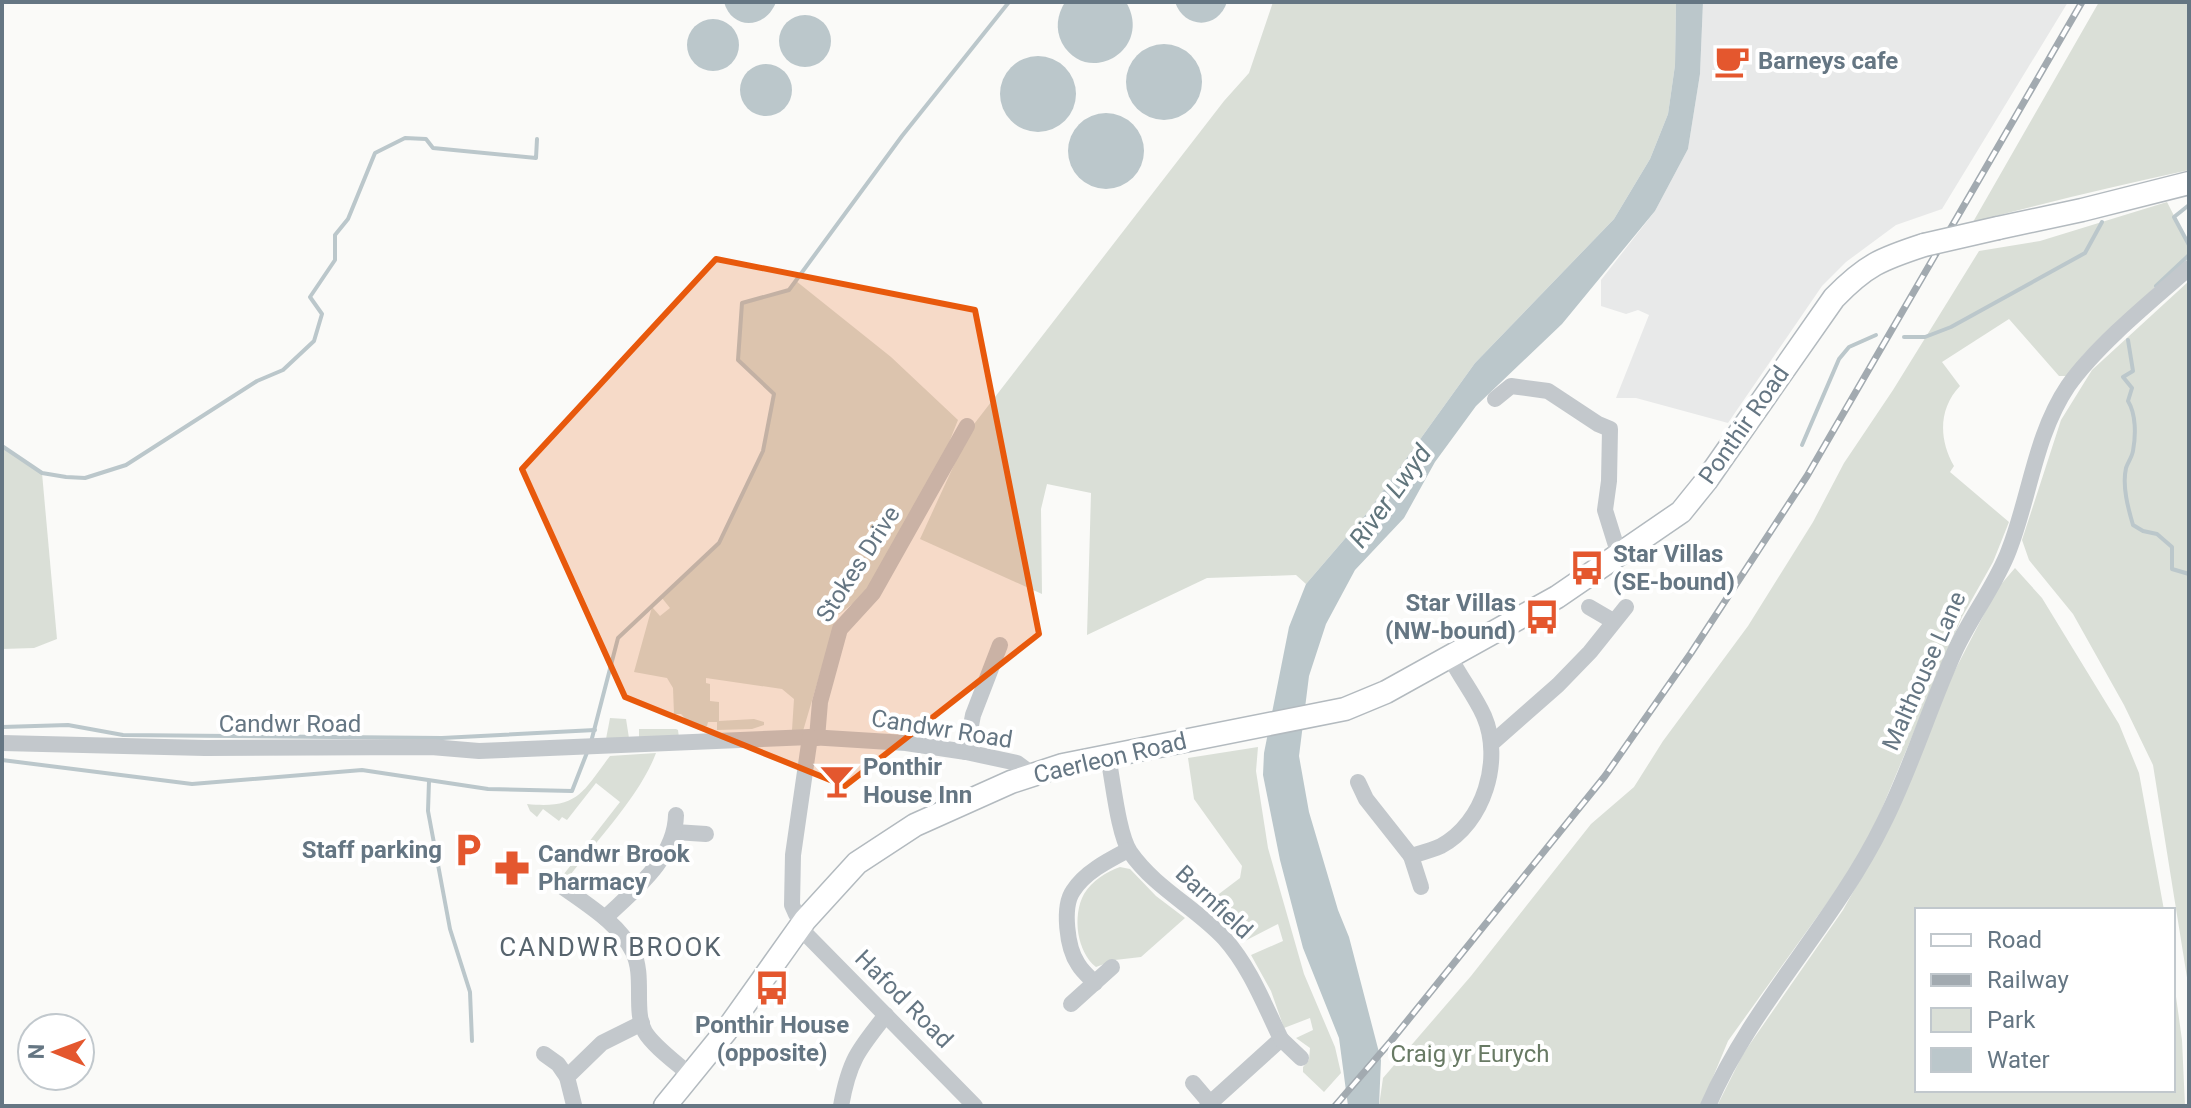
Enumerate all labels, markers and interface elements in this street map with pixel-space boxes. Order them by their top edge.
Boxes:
cafe icon: Barneys cafe [1713,42,1751,80]
place label: Barneys cafe [1758,47,1898,75]
street label: Ponthir Road [1693,360,1795,490]
water label: River Lwyd [1343,438,1438,553]
street label: Stokes Drive [810,501,906,627]
place label: Star Villas (SE-bound) [1613,540,1735,596]
bus stop icon: Star Villas (SE-bound) [1568,549,1606,587]
street label: Malthouse Lane [1876,587,1972,755]
place label: Star Villas (NW-bound) [1385,589,1516,645]
bus stop icon: Star Villas (NW-bound) [1523,598,1561,636]
street label: Candwr Road [869,704,1015,754]
street label: Candwr Road [219,710,361,738]
street label: Caerleon Road [1031,727,1189,789]
place label: Ponthir House Inn [863,753,972,809]
bar icon: Ponthir House Inn [818,762,856,800]
parking icon: Staff parking [449,831,487,869]
place label: Staff parking [302,836,442,864]
place label: Candwr Brook Pharmacy [538,840,691,896]
pharmacy icon: Candwr Brook Pharmacy [493,849,531,887]
street label: Barnfield [1170,859,1258,945]
legend [1915,908,2175,1092]
text: Road [1987,926,2042,954]
district label: CANDWR BROOK [499,932,723,962]
street label: Hafod Road [849,944,959,1054]
text: Railway [1987,966,2069,994]
bus stop icon: Ponthir House (opposite) [753,969,791,1007]
text: Park [1987,1006,2036,1034]
place label: Ponthir House (opposite) [695,1011,849,1067]
north arrow [16,1012,96,1092]
park label: Craig yr Eurych [1390,1040,1550,1068]
text: N [24,1044,49,1060]
text: Water [1987,1046,2050,1074]

